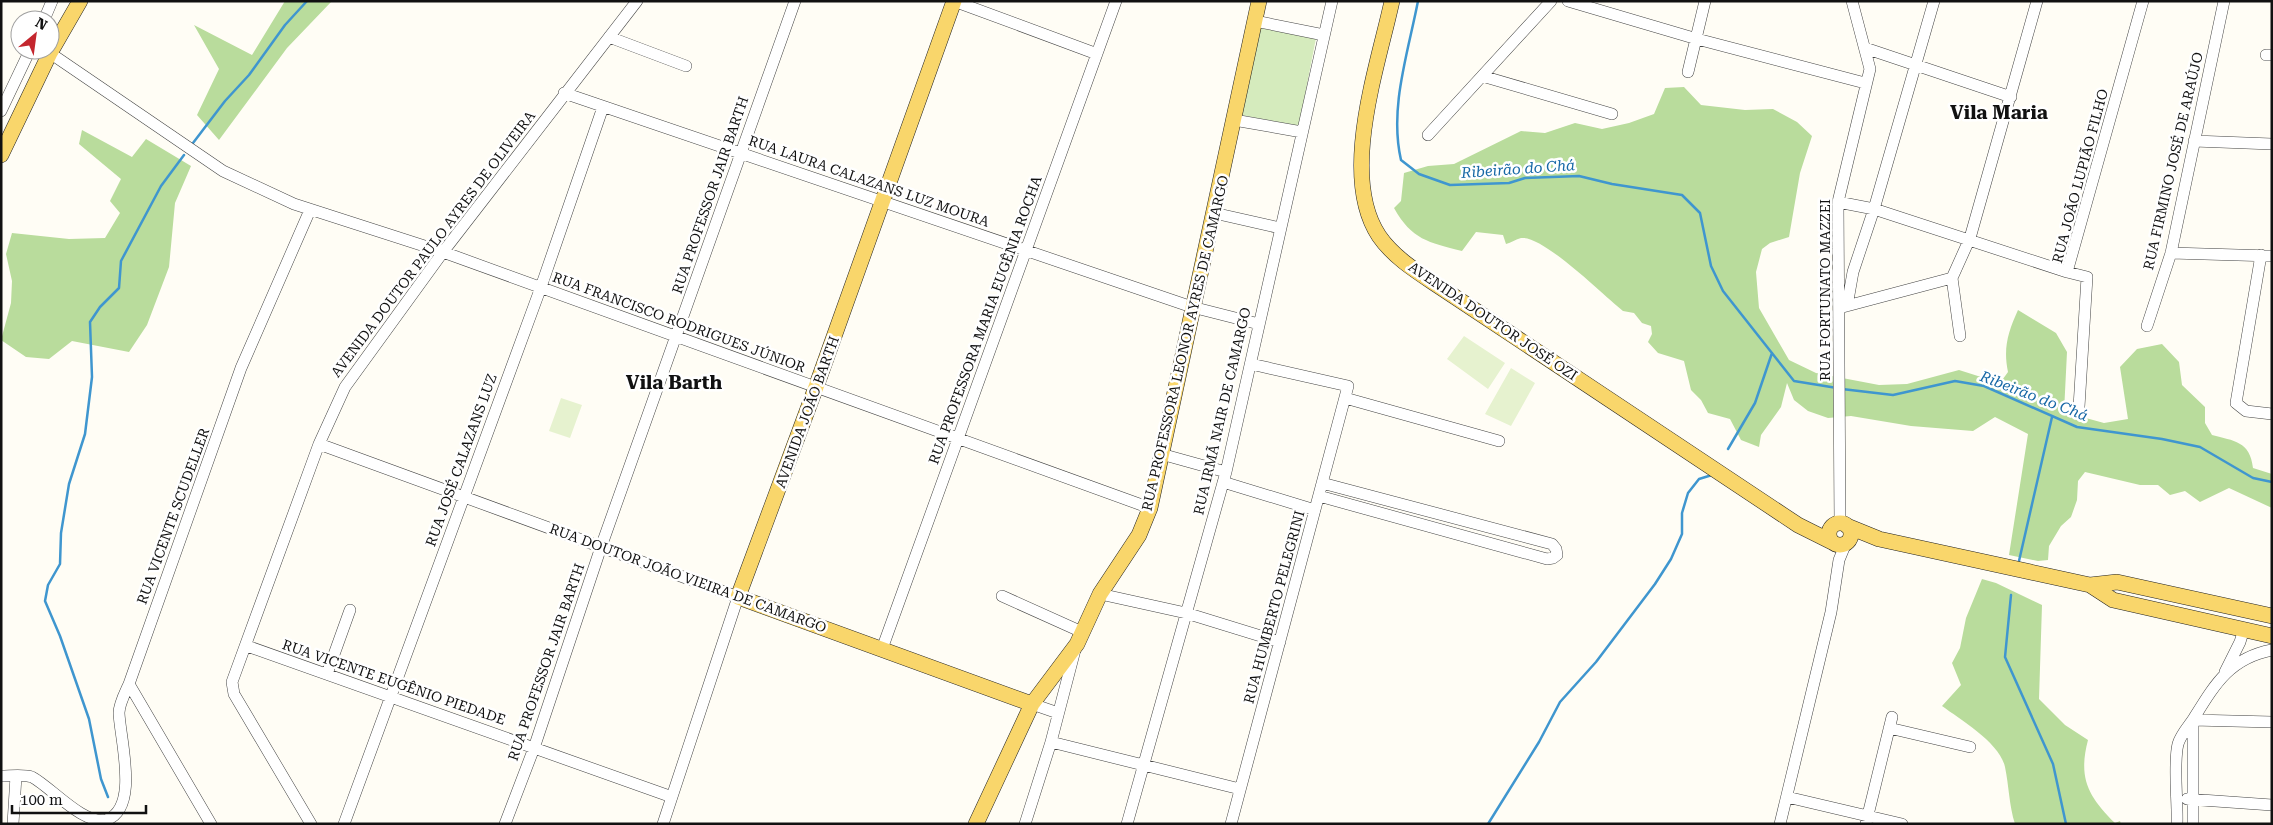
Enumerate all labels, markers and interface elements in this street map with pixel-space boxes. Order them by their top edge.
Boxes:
north arrow [10,10,60,60]
text: N [33,14,50,33]
street label: RUA FIRMINO JOSÉ DE ARAÚJO [2140,51,2206,271]
street label: RUA JOÃO LUPIÃO FILHO [2049,87,2111,265]
street label: RUA PROFESSOR JAIR BARTH [669,94,751,296]
district label: Vila Maria [1950,101,2048,124]
street label: AVENIDA DOUTOR PAULO AYRES DE OLIVEIRA [328,108,538,380]
street label: RUA LAURA CALAZANS LUZ MOURA [747,132,992,230]
water label: Ribeirão do Chá [1459,156,1576,182]
street label: RUA PROFESSORA MARIA EUGÊNIA ROCHA [925,174,1045,466]
street label: RUA PROFESSORA LEONOR AYRES DE CAMARGO [1139,174,1231,512]
street label: RUA FORTUNATO MAZZEI [1817,199,1833,381]
street label: AVENIDA DOUTOR JOSÉ OZI [1406,259,1580,383]
street label: RUA FRANCISCO RODRIGUES JÚNIOR [550,269,808,375]
street label: RUA IRMÃ NAIR DE CAMARGO [1190,306,1254,516]
street label: AVENIDA JOÃO BARTH [772,334,842,490]
water label: Ribeirão do Chá [1977,367,2091,425]
district label: Vila Barth [626,371,722,394]
street label: RUA JOSÉ CALAZANS LUZ [422,372,500,548]
street label: RUA VICENTE SCUDELLER [134,425,212,606]
street label: RUA HUMBERTO PELEGRINI [1241,509,1307,705]
street label: RUA DOUTOR JOÃO VIEIRA DE CAMARGO [547,520,829,636]
street label: RUA PROFESSOR JAIR BARTH [505,561,587,763]
street label: RUA VICENTE EUGÊNIO PIEDADE [280,636,508,728]
scale bar [12,782,146,814]
text: 100 m [20,791,63,809]

